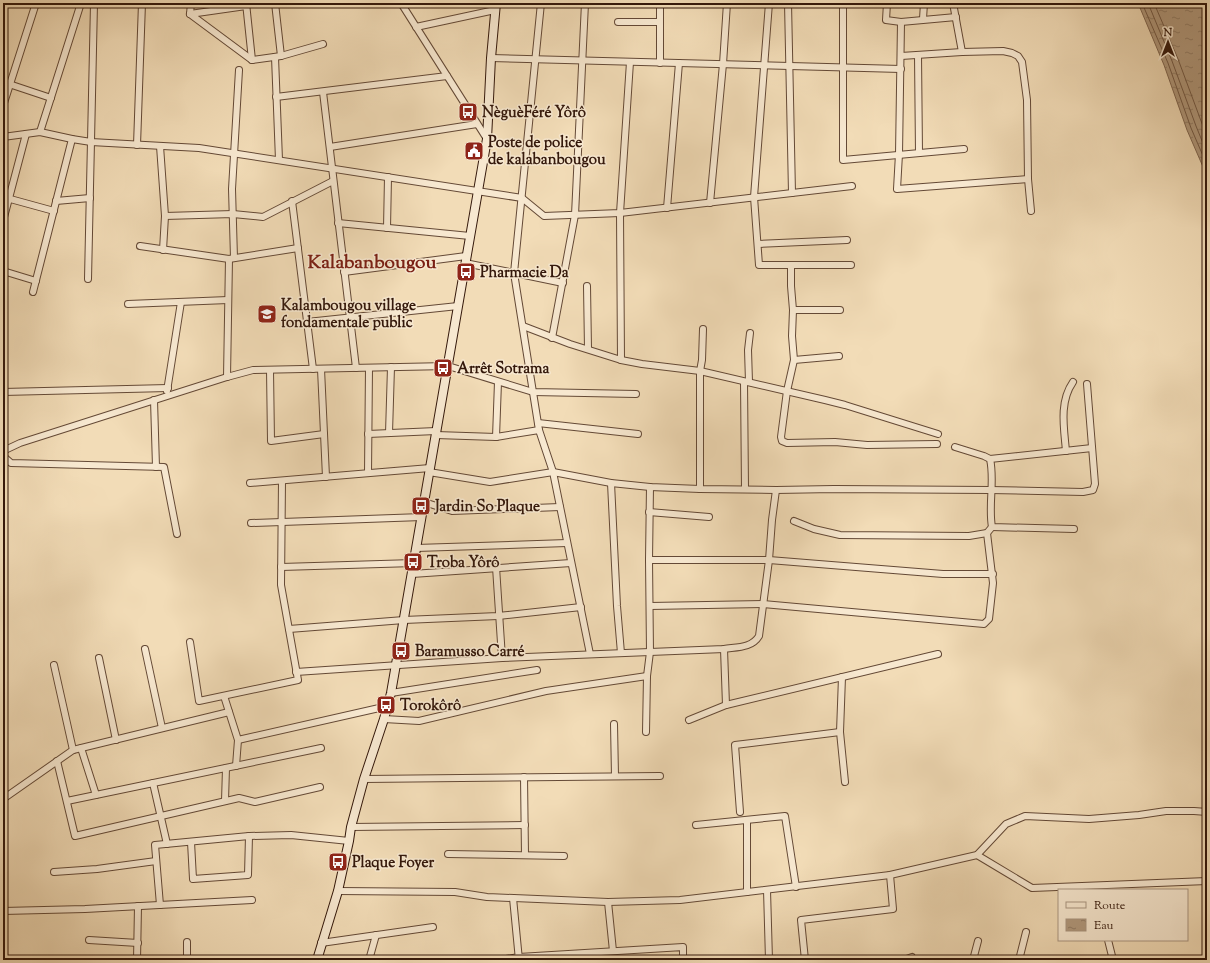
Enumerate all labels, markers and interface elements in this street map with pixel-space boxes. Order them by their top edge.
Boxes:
north arrow [1148,22,1188,62]
text: N [1163,25,1173,41]
bus stop icon: NèguèFéré Yôrô [457,101,479,123]
place label: NèguèFéré Yôrô [482,103,586,124]
place label: Poste de police de kalabanbougou [488,133,606,171]
public building icon: Poste de police de kalabanbougou [463,140,485,162]
district label: Kalabanbougou [308,250,436,277]
bus stop icon: Pharmacie Da [455,261,477,283]
place label: Pharmacie Da [480,263,569,284]
place label: Kalambougou village fondamentale public [281,296,416,334]
school or university icon: Kalambougou village fondamentale public [256,303,278,325]
bus stop icon: Arrêt Sotrama [432,357,454,379]
place label: Arrêt Sotrama [457,359,550,380]
bus stop icon: Jardin So Plaque [410,495,432,517]
place label: Jardin So Plaque [434,497,540,518]
bus stop icon: Troba Yôrô [402,551,424,573]
place label: Troba Yôrô [427,553,499,574]
bus stop icon: Baramusso Carré [390,640,412,662]
place label: Baramusso Carré [415,642,525,663]
bus stop icon: Torokôrô [375,694,397,716]
place label: Torokôrô [400,696,461,717]
bus stop icon: Plaque Foyer [327,851,349,873]
place label: Plaque Foyer [352,853,434,874]
legend [1058,889,1188,941]
text: Route [1094,897,1126,915]
text: Eau [1094,917,1114,935]

